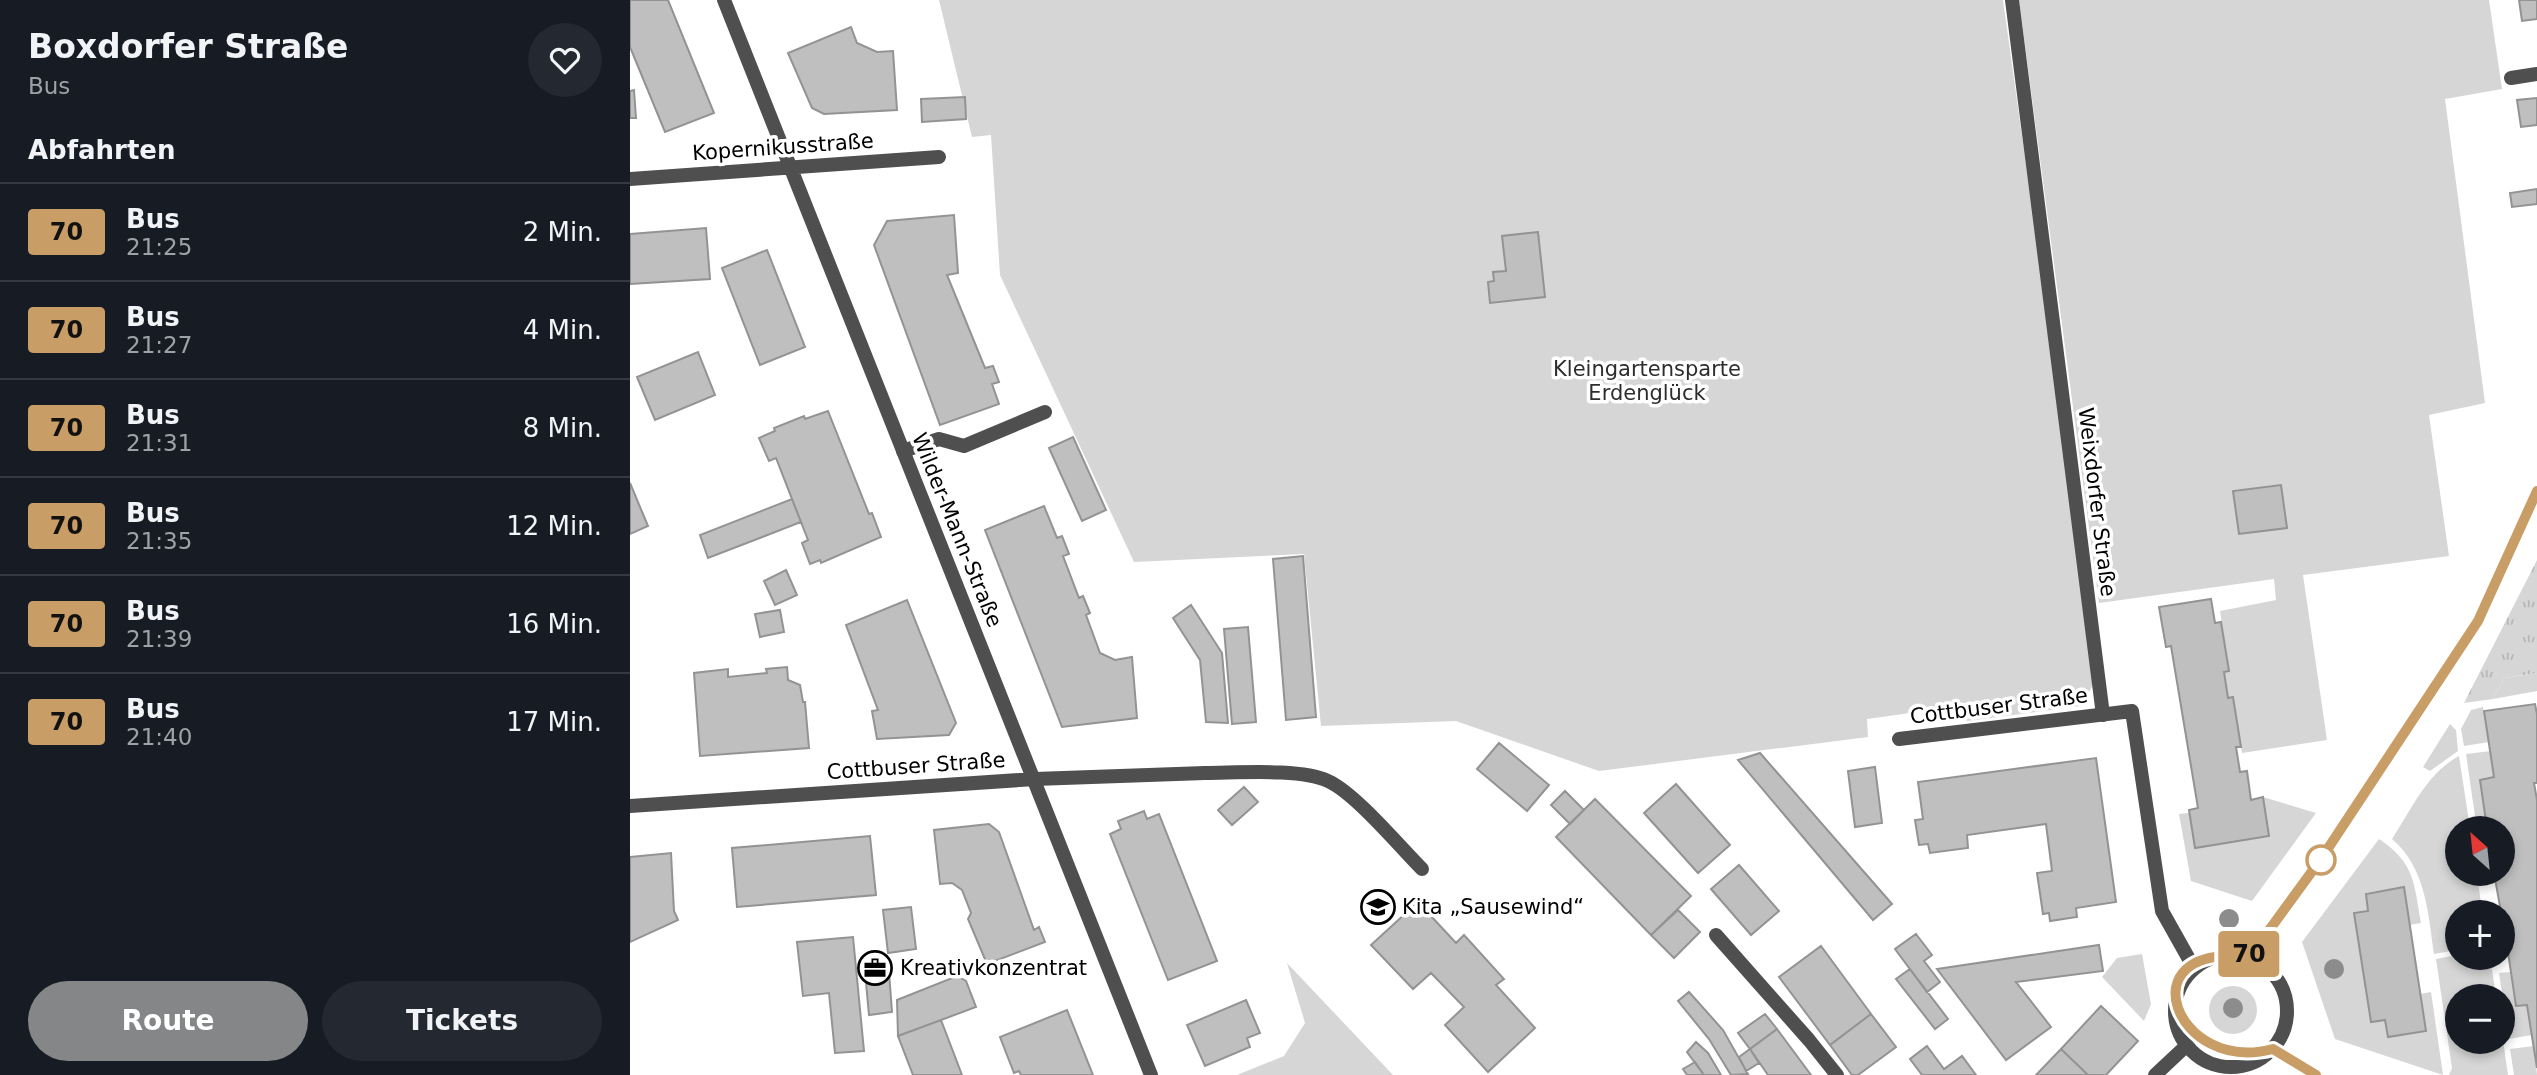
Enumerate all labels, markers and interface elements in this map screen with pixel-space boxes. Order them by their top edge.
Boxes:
button: heart [528,23,602,97]
text: Boxdorfer Straße [28,27,348,66]
text: Bus [28,73,70,99]
street label: Kopernikusstraße [691,129,875,165]
text: Abfahrten [28,135,176,165]
text: Bus [126,204,180,234]
text: 2 Min. [523,217,602,247]
text: 70 [50,218,83,246]
text: 21:25 [126,234,192,260]
text: Bus [126,302,180,332]
text: 4 Min. [523,315,602,345]
text: 70 [50,316,83,344]
text: 21:27 [126,332,192,358]
park label: Kleingartensparte Erdenglück [1553,357,1741,405]
text: Bus [126,400,180,430]
street label: Weixdorfer Straße [2073,406,2121,598]
text: 8 Min. [523,413,602,443]
text: 70 [50,414,83,442]
street label: Wilder-Mann-Straße [907,429,1007,631]
text: 21:31 [126,430,192,456]
text: Bus [126,498,180,528]
text: 12 Min. [506,511,602,541]
text: 70 [50,512,83,540]
text: 21:35 [126,528,192,554]
text: Bus [126,596,180,626]
text: 16 Min. [506,609,602,639]
text: 70 [50,610,83,638]
text: 21:39 [126,626,192,652]
street label: Cottbuser Straße [1909,683,2089,729]
text: Bus [126,694,180,724]
text: 17 Min. [506,707,602,737]
text: 70 [50,708,83,736]
text: 21:40 [126,724,192,750]
street label: Cottbuser Straße [826,748,1006,784]
north arrow [2445,816,2515,886]
map controls [2445,816,2515,1054]
unlabelled marker [2306,845,2336,875]
school or university icon: Kita „Sausewind“ [1359,888,1397,926]
place label: Kita „Sausewind“ [1402,895,1584,919]
button: + [2445,900,2515,970]
line badge: 70 [2218,931,2280,977]
text: 70 [2232,940,2266,968]
office icon: Kreativkonzentrat [856,949,894,987]
place label: Kreativkonzentrat [900,956,1087,980]
button: Route [28,981,308,1061]
button: Tickets [322,981,602,1061]
button: − [2445,984,2515,1054]

